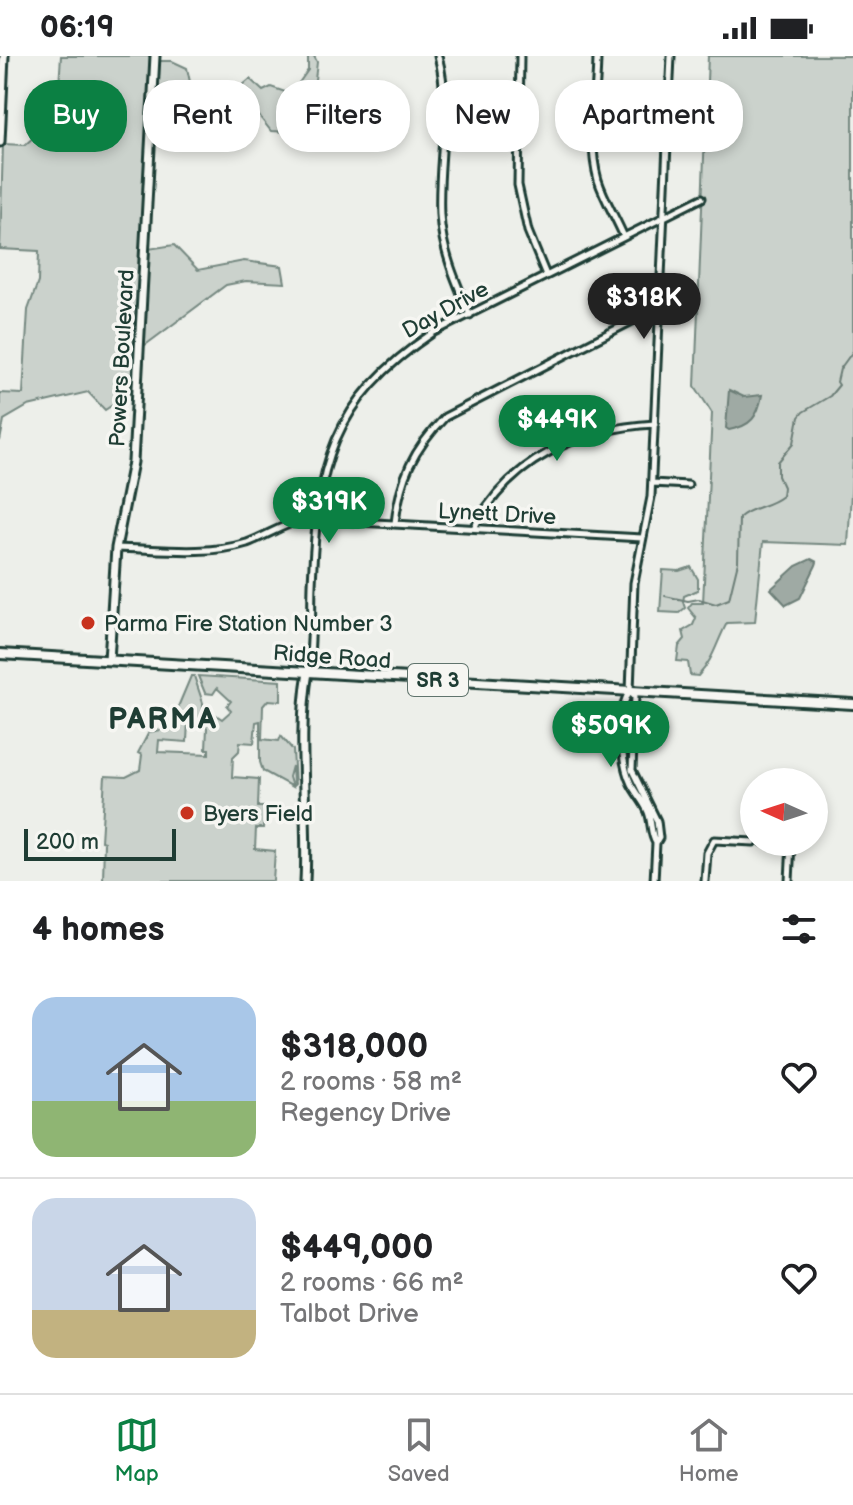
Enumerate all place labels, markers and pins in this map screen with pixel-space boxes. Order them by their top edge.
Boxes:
pin: $318K [588,273,700,341]
pin: $449K [501,395,613,463]
pin: $319K [273,477,385,545]
place label: Parma Fire Station Number 3 [104,611,393,638]
marker: Parma Fire Station Number 3 [79,614,97,632]
pin: $509K [555,701,667,769]
place label: Byers Field [203,801,313,828]
marker: Byers Field [178,804,196,822]

